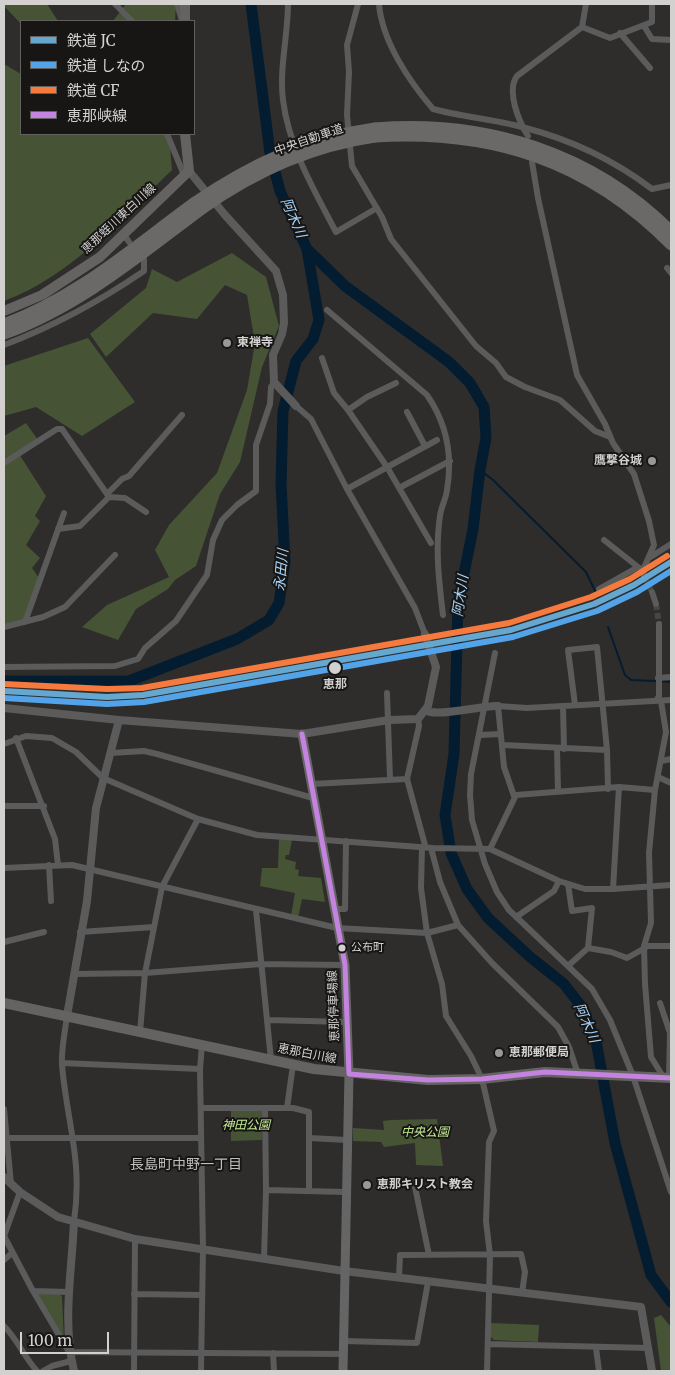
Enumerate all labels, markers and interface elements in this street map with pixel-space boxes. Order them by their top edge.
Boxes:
legend [20,20,195,135]
text: 鉄道 JC [67,31,116,50]
text: 鉄道 しなの [67,56,146,75]
text: 鉄道 CF [67,81,120,100]
text: 恵那峡線 [67,106,127,125]
street label: 中央自動車道 [273,121,345,159]
street label: 恵那蛭川東白川線 [79,181,159,257]
water label: 阿木川 [277,195,309,241]
place label: 東禅寺 [237,336,273,350]
marker: 東禅寺 [221,337,233,349]
place label: 鷹撃谷城 [594,454,642,468]
marker: 鷹撃谷城 [646,455,658,467]
water label: 永田川 [272,548,292,592]
water label: 阿木川 [450,574,472,618]
marker: 恵那 [327,660,343,676]
place label: 恵那 [323,678,347,692]
place label: 公布町 [351,941,384,955]
marker: 公布町 [337,943,347,953]
street label: 恵那停車場線 [326,970,342,1042]
water label: 阿木川 [570,1000,602,1046]
street label: 恵那白川線 [276,1041,338,1067]
place label: 恵那郵便局 [509,1046,569,1060]
marker: 恵那郵便局 [493,1047,505,1059]
park label: 神田公園 [222,1119,270,1133]
park label: 中央公園 [401,1126,449,1140]
district label: 長島町中野一丁目 [130,1157,242,1173]
place label: 恵那キリスト教会 [377,1178,473,1192]
marker: 恵那キリスト教会 [361,1179,373,1191]
scale bar [22,1322,111,1354]
text: 100 m [28,1331,72,1350]

